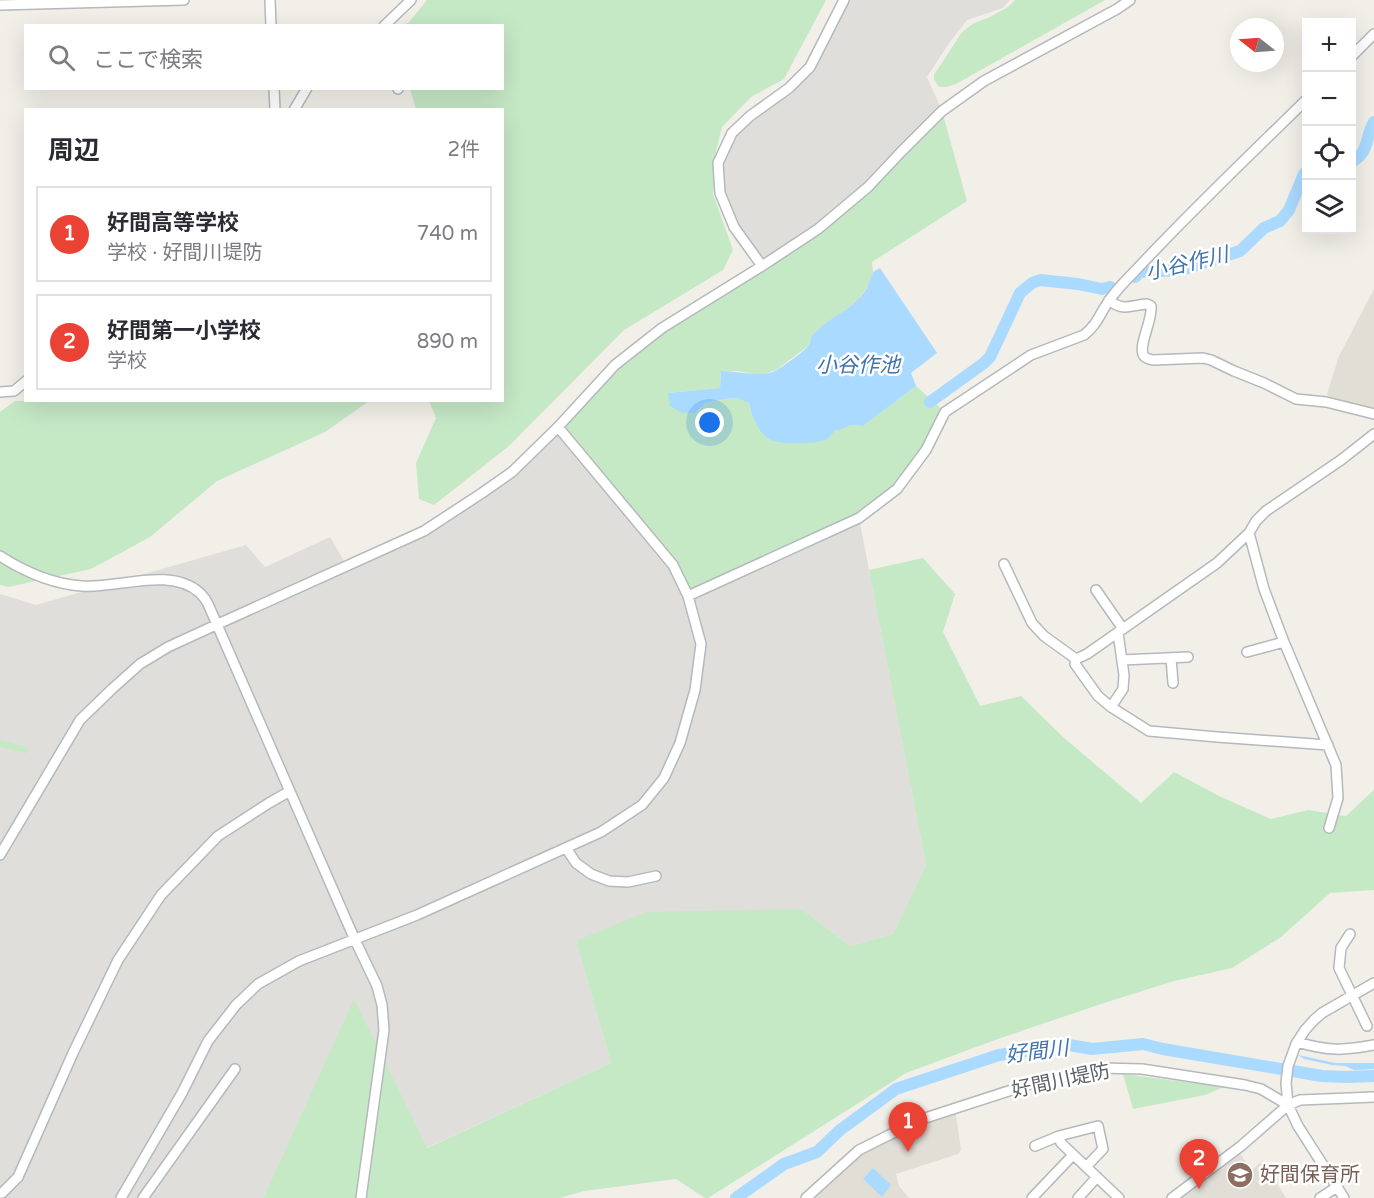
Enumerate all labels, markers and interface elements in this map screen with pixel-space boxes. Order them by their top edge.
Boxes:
north arrow [1230,18,1284,72]
map controls [1302,18,1356,234]
button: + [1302,18,1356,72]
search box [24,24,504,90]
icon: search [45,41,78,74]
text: ここで検索 [93,47,203,73]
button: − [1302,72,1356,126]
button: locate [1302,126,1356,180]
text: 周辺 [48,135,100,166]
text: 2件 [447,138,480,162]
button: layers [1302,180,1356,234]
text: 好間高等学校 [107,210,239,236]
text: 1 [63,222,76,246]
text: 740 m [417,222,478,246]
text: 学校 · 好間川堤防 [107,241,263,265]
water label: 小谷作川 [1143,242,1233,286]
text: 好間第一小学校 [107,318,261,344]
text: 2 [63,330,76,354]
text: 890 m [417,330,478,354]
text: 学校 [107,349,147,373]
water label: 小谷作池 [816,353,902,378]
your location [695,408,724,437]
water label: 好間川 [1004,1036,1072,1068]
street label: 好間川堤防 [1010,1059,1112,1103]
pin: 1 [888,1102,928,1152]
pin: 2 [1180,1140,1218,1189]
school or university icon: 好間保育所 [1225,1160,1255,1190]
place label: 好間保育所 [1260,1163,1360,1187]

